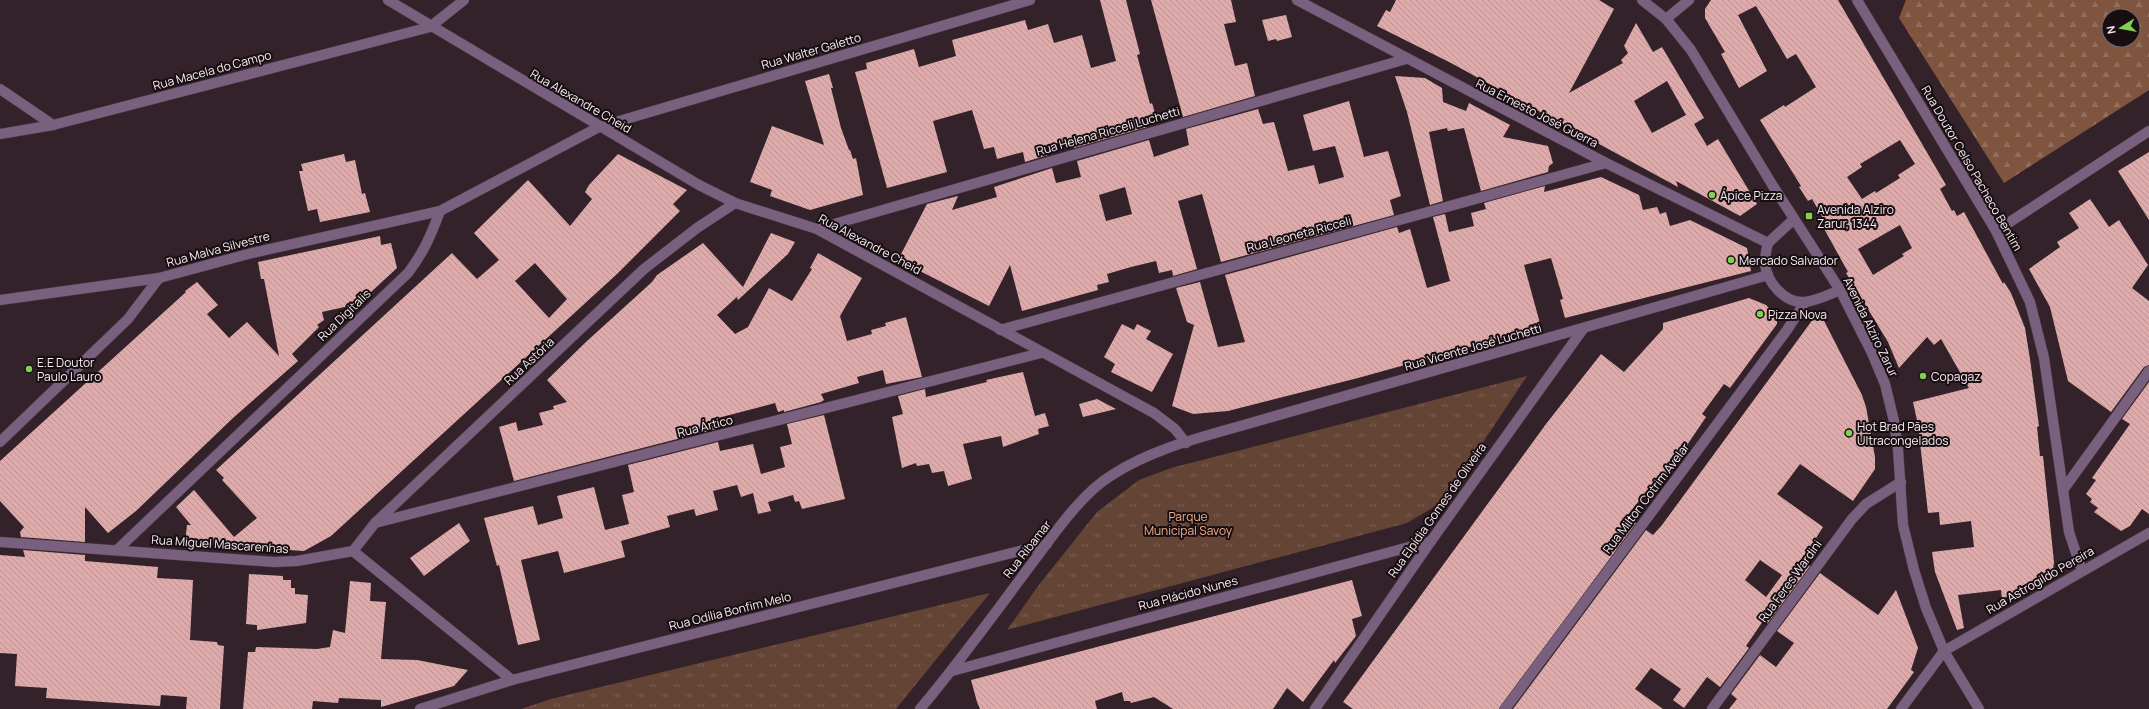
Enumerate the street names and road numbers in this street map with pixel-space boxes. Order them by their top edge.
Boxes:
street label: Rua Walter Galetto [759,29,863,73]
street label: Rua Macela do Campo [151,46,273,94]
street label: Rua Alexandre Cheid [527,65,635,137]
street label: Rua Ernesto José Guerra [1473,75,1601,151]
street label: Rua Doutor Celso Pacheco Bentim [1918,82,2026,254]
street label: Rua Helena Ricceli Luchetti [1034,102,1182,160]
street label: Rua Alexandre Cheid [816,210,924,278]
street label: Rua Leoneta Ricceli [1245,212,1353,256]
street label: Rua Malva Silvestre [164,227,272,271]
street label: Avenida Alziro Zarur [1839,274,1903,380]
street label: Rua Digitalis [314,285,374,345]
street label: Rua Vicente José Luchetti [1402,319,1544,375]
street label: Rua Astória [500,333,558,389]
street label: Rua Ártico [675,411,735,441]
street label: Rua Elpídia Gomes de Oliveira [1384,439,1490,581]
street label: Rua Milton Cotrim Avelar [1599,439,1694,557]
street label: Rua Ribamar [999,516,1055,581]
street label: Rua Miguel Mascarenhas [151,531,289,557]
street label: Rua Feres Wardini [1754,536,1826,626]
street label: Rua Astrogildo Pereira [1983,542,2097,618]
street label: Rua Plácido Nunes [1136,572,1240,614]
street label: Rua Odília Bonfim Melo [667,588,793,634]

